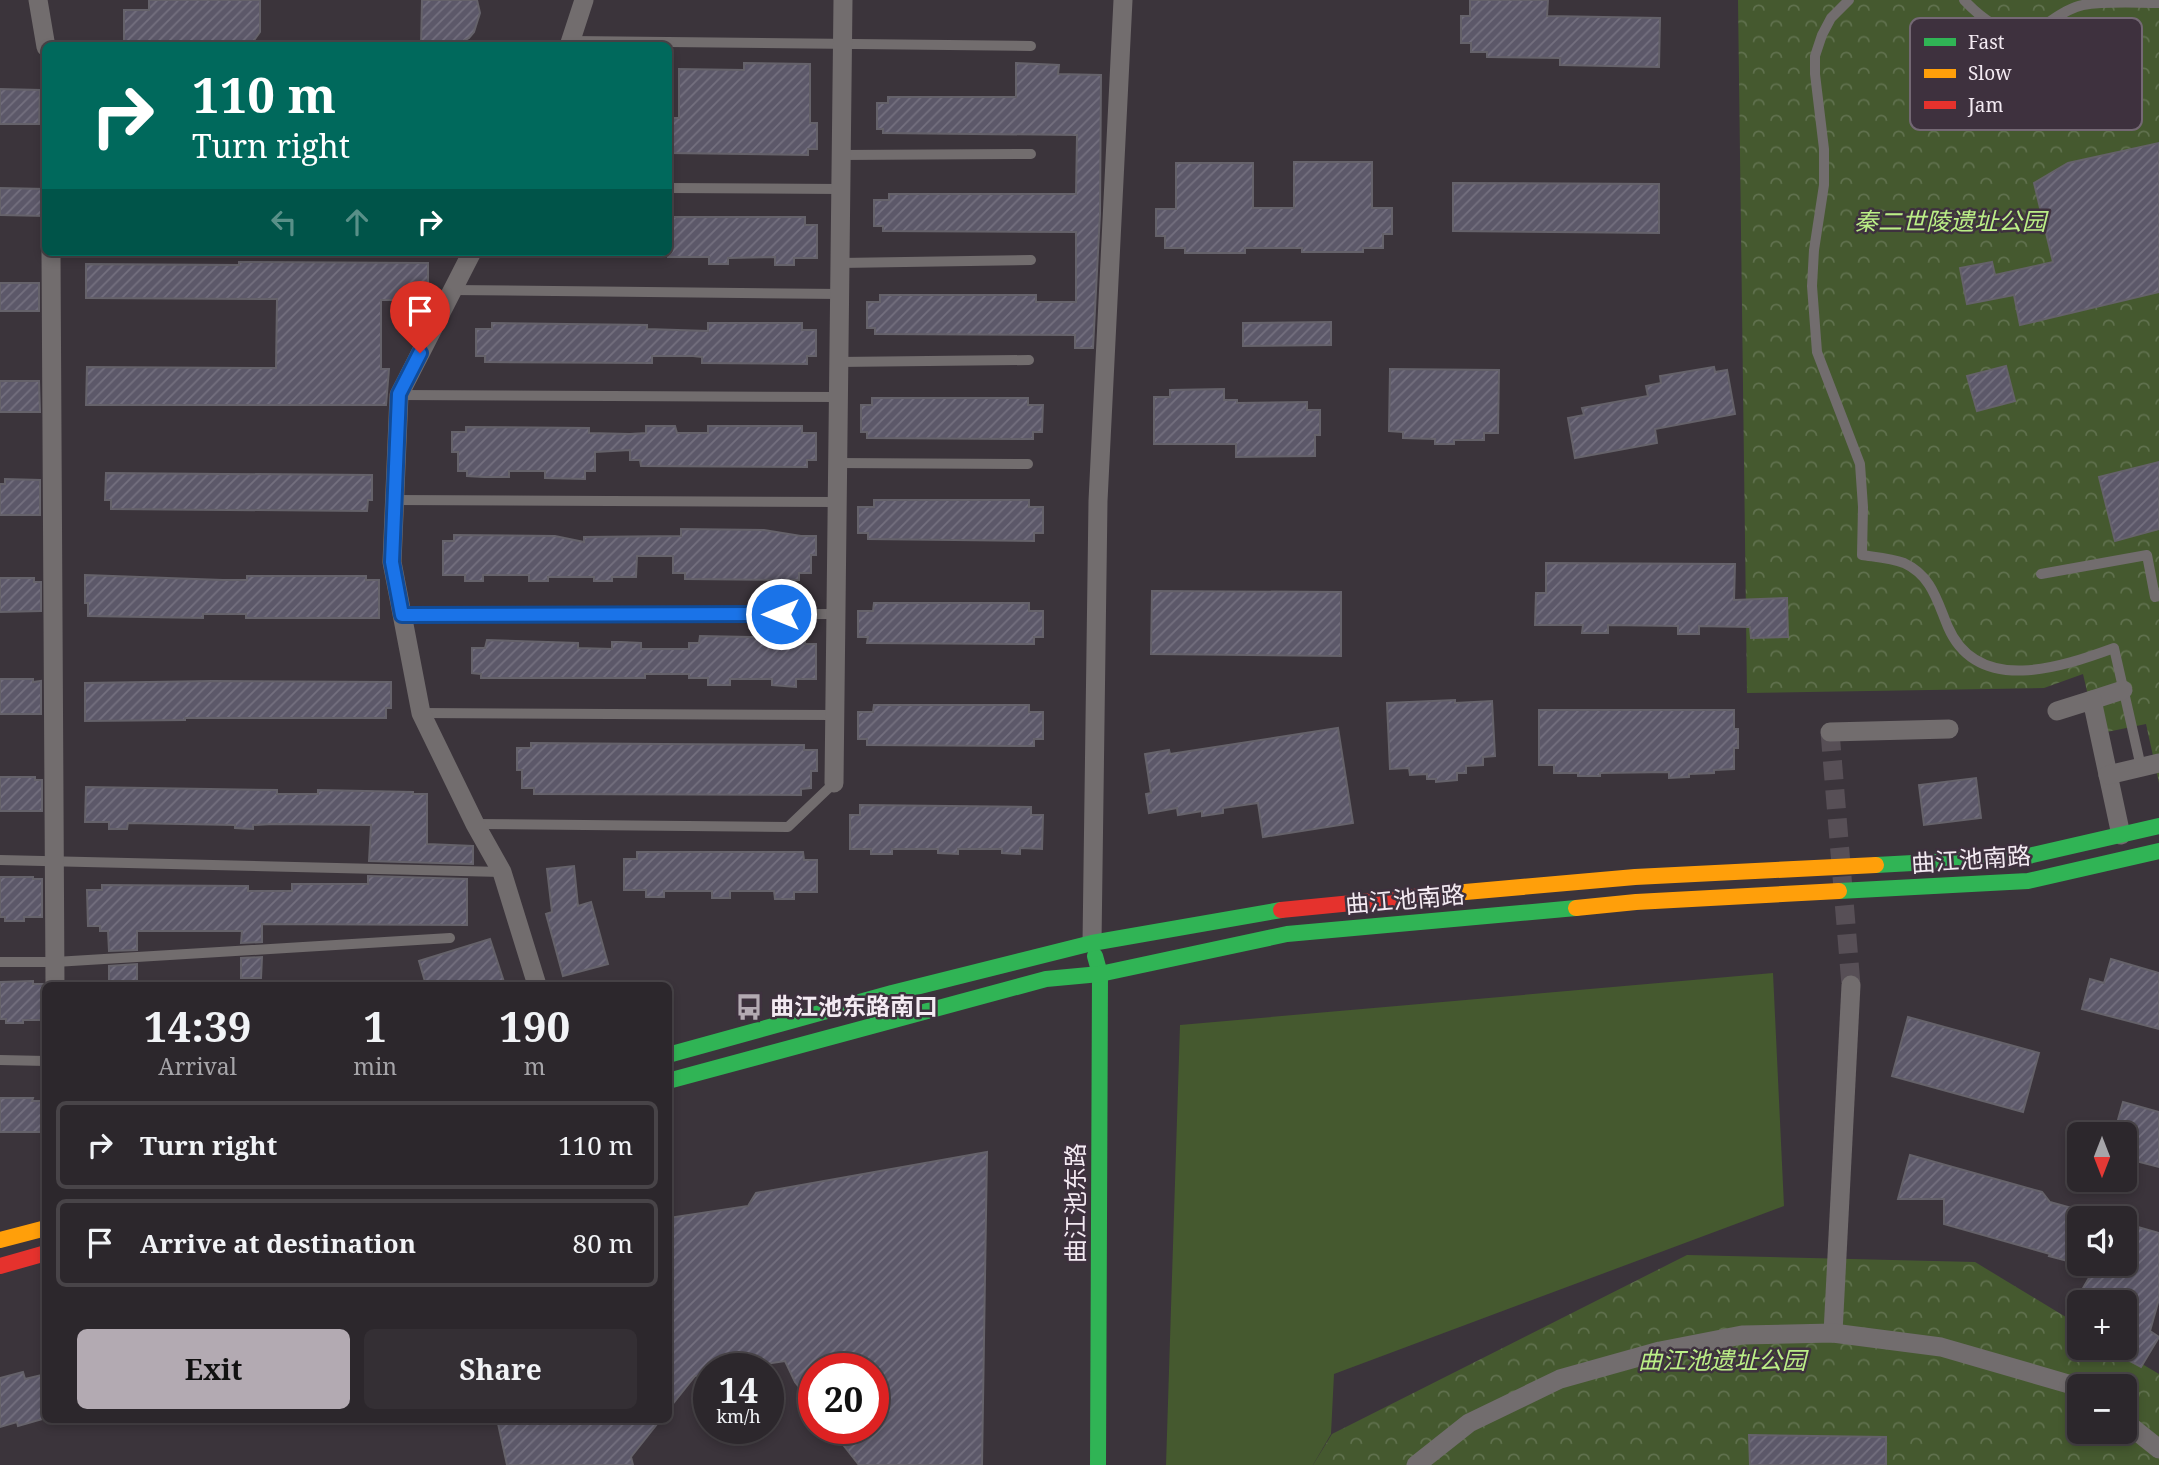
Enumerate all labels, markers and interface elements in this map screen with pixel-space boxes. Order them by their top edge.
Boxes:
legend [1910,18,2142,130]
text: Fast [1968,29,2005,55]
text: Slow [1968,60,2012,86]
text: 110 m [192,61,336,127]
icon: right [77,70,168,161]
text: Jam [1967,92,2003,118]
text: Turn right [192,124,350,167]
icon: left [265,203,303,241]
icon: ahead [338,203,376,241]
icon: right [411,203,449,241]
park label: 秦二世陵遗址公园 [1854,204,2049,237]
pin [390,281,450,353]
icon: arrive [401,292,439,330]
position arrow [744,577,818,651]
street label: 曲江池南路 [1910,838,2032,879]
street label: 曲江池南路 [1344,877,1466,920]
place label: 曲江池东路南口 [770,989,938,1022]
bus stop icon: 曲江池东路南口 [734,992,764,1022]
text: 14:39 [144,997,251,1054]
text: 1 [363,997,387,1054]
text: 190 [499,997,570,1054]
text: Arrival [158,1050,237,1082]
text: min [353,1050,397,1082]
text: m [524,1050,545,1082]
north arrow [2067,1122,2137,1192]
map controls [2067,1122,2137,1444]
icon: right [81,1126,119,1164]
text: Turn right [140,1127,277,1163]
text: 110 m [558,1127,633,1163]
street label: 曲江池东路 [1058,1143,1091,1263]
button: sound [2067,1206,2137,1276]
icon: arrive [81,1224,119,1262]
text: Arrive at destination [140,1225,416,1261]
text: 80 m [573,1225,633,1261]
button: + [2067,1290,2137,1360]
button: Exit [77,1329,350,1409]
button: Share [364,1329,637,1409]
park label: 曲江池遗址公园 [1638,1343,1809,1376]
speed limit sign: 20 [798,1353,889,1444]
text: 14 [719,1366,758,1413]
button: − [2067,1374,2137,1444]
text: km/h [716,1404,761,1428]

